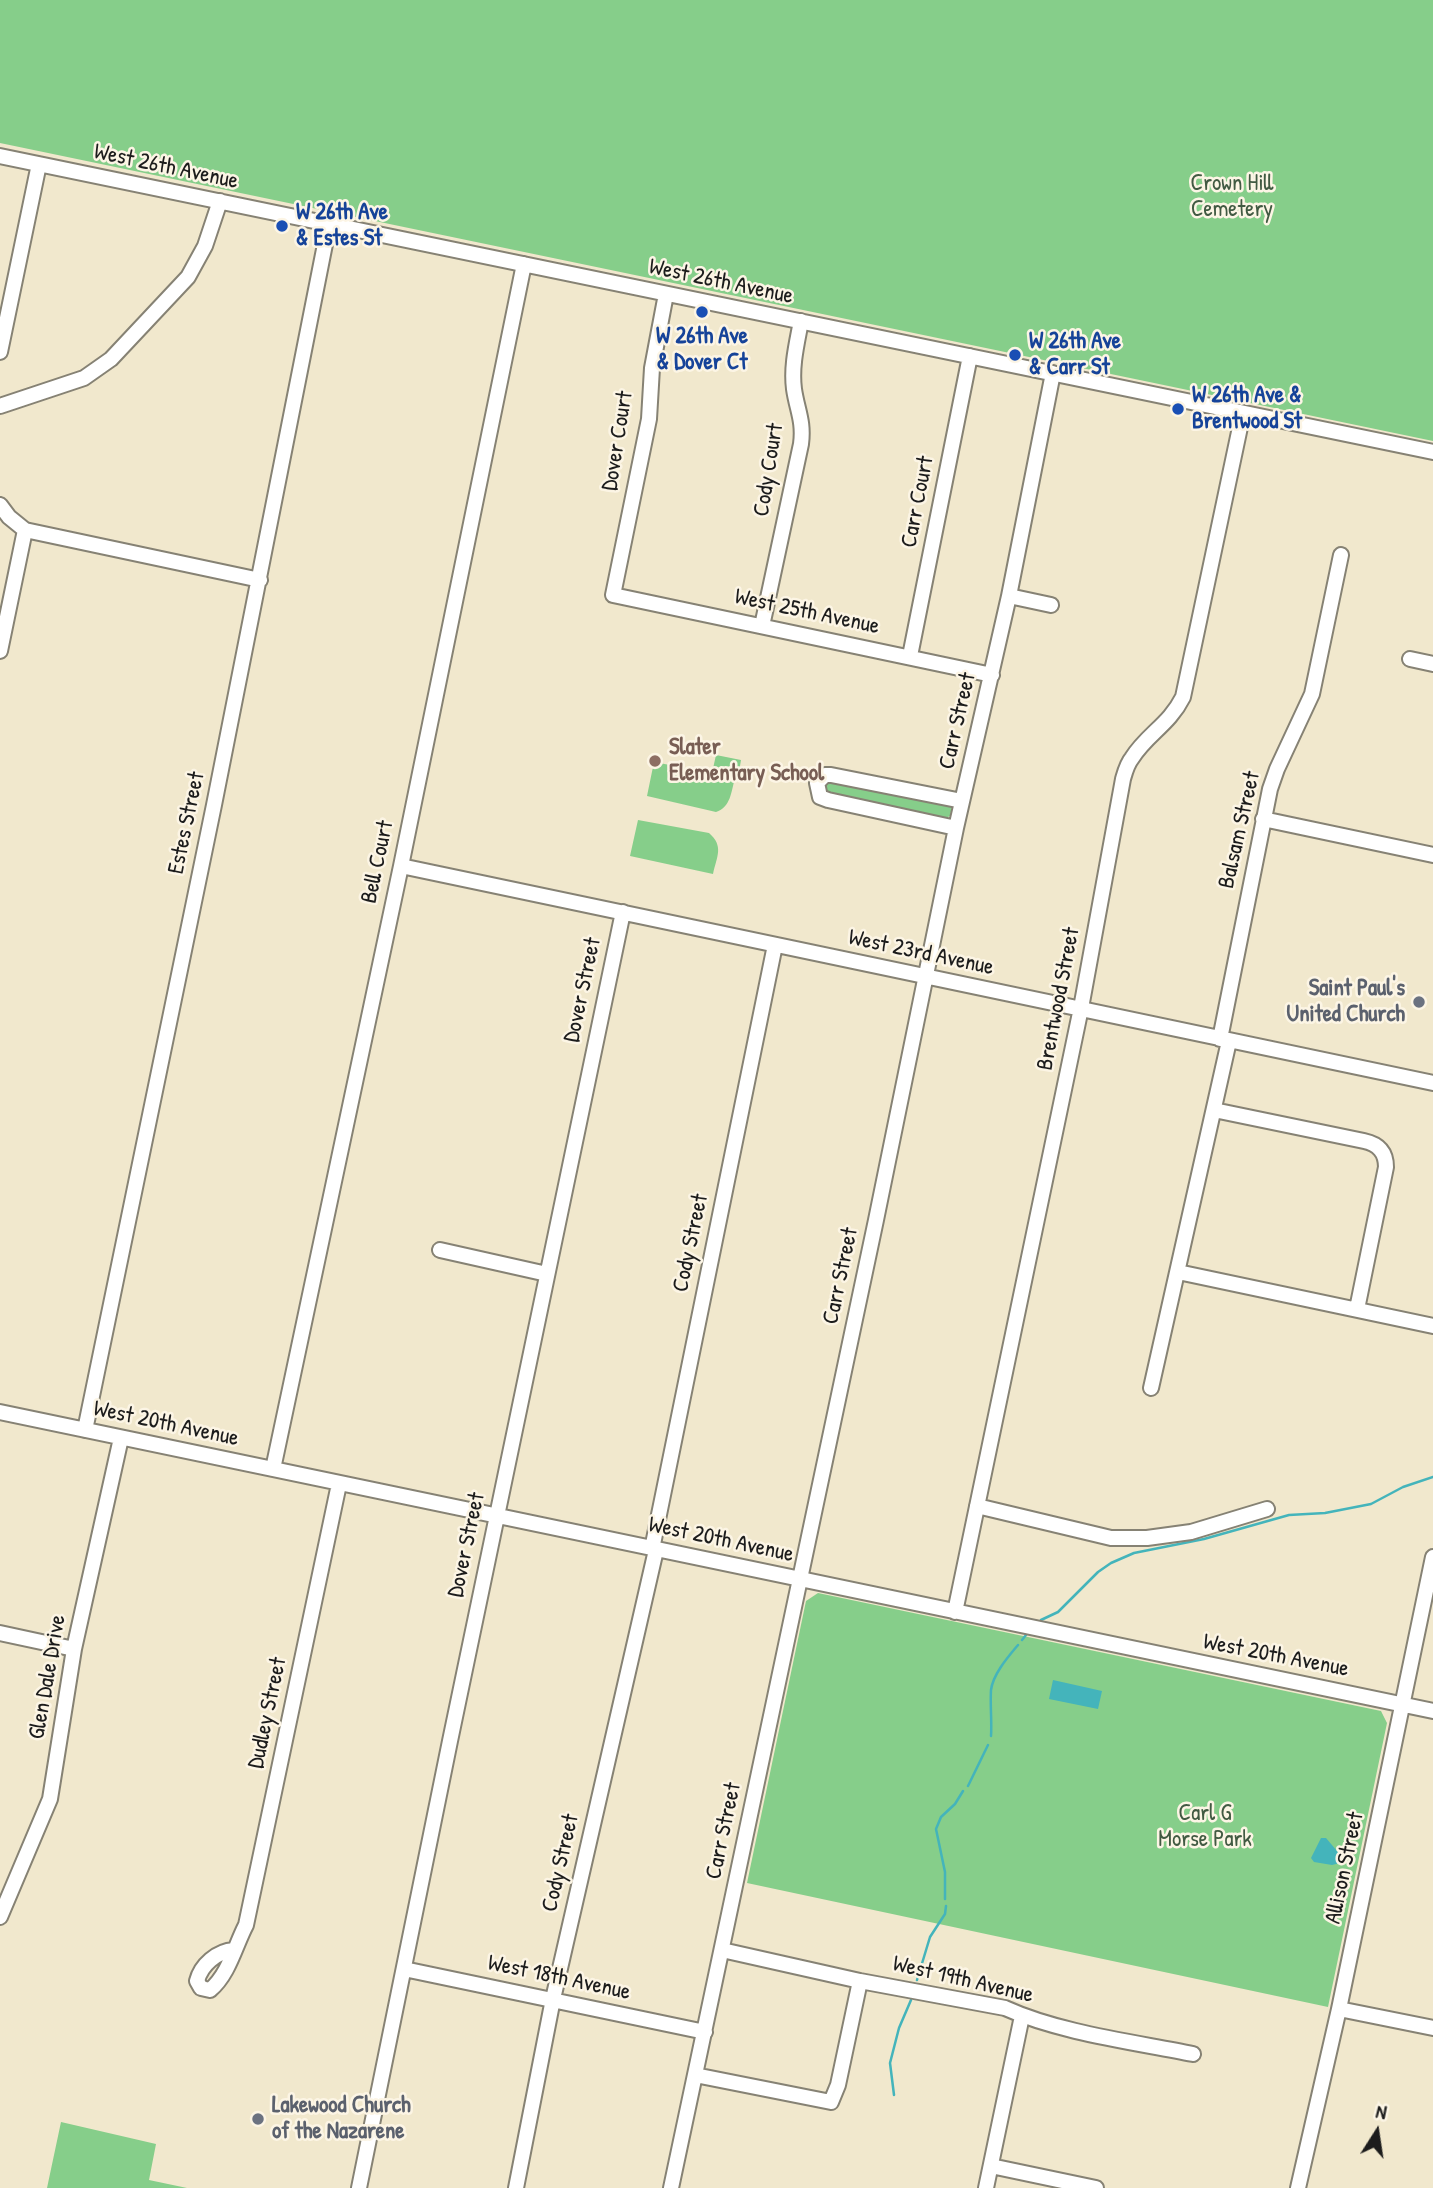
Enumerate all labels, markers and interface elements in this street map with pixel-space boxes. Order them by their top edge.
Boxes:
street label: West 26th Avenue [91,138,241,196]
park label: Crown Hill Cemetery [1191,170,1273,224]
place label: W 26th Ave & Estes St [296,199,388,253]
marker: W 26th Ave & Estes St [274,218,290,234]
street label: West 26th Avenue [646,253,796,311]
marker: W 26th Ave & Dover Ct [694,304,710,320]
place label: W 26th Ave & Dover Ct [656,323,748,377]
place label: W 26th Ave & Carr St [1029,328,1121,382]
marker: W 26th Ave & Carr St [1007,347,1023,363]
place label: W 26th Ave & Brentwood St [1192,382,1302,436]
street label: Dover Court [597,389,639,493]
marker: W 26th Ave & Brentwood St [1170,401,1186,417]
street label: Cody Court [748,422,790,518]
street label: Carr Court [896,454,940,550]
street label: West 25th Avenue [732,583,882,641]
street label: Carr Street [934,670,982,772]
place label: Slater Elementary School [669,734,824,788]
marker: Slater Elementary School [647,753,663,769]
street label: Estes Street [163,769,211,877]
street label: Balsam Street [1213,769,1267,891]
street label: Bell Court [356,818,400,906]
street label: West 23rd Avenue [846,924,996,982]
street label: Brentwood Street [1032,925,1086,1073]
street label: Dover Street [558,935,608,1045]
place label: Saint Paul's United Church [1287,975,1405,1029]
marker: Saint Paul's United Church [1411,994,1427,1010]
street label: Cody Street [667,1192,715,1294]
street label: Carr Street [817,1225,865,1327]
street label: West 20th Avenue [91,1395,241,1453]
street label: Dover Street [442,1490,492,1600]
street label: West 20th Avenue [646,1511,796,1569]
street label: Glen Dale Drive [23,1613,73,1741]
street label: West 20th Avenue [1201,1628,1351,1684]
street label: Dudley Street [243,1655,293,1771]
street label: Carr Street [700,1780,748,1882]
park label: Carl G Morse Park [1158,1800,1252,1854]
street label: Allison Street [1320,1810,1370,1926]
street label: Cody Street [536,1811,586,1915]
street label: West 18th Avenue [485,1949,633,2007]
street label: West 19th Avenue [890,1950,1036,2010]
place label: Lakewood Church of the Nazarene [272,2092,411,2146]
north arrow [1342,2097,1412,2167]
text: N [1374,2098,1389,2125]
marker: Lakewood Church of the Nazarene [250,2111,266,2127]

